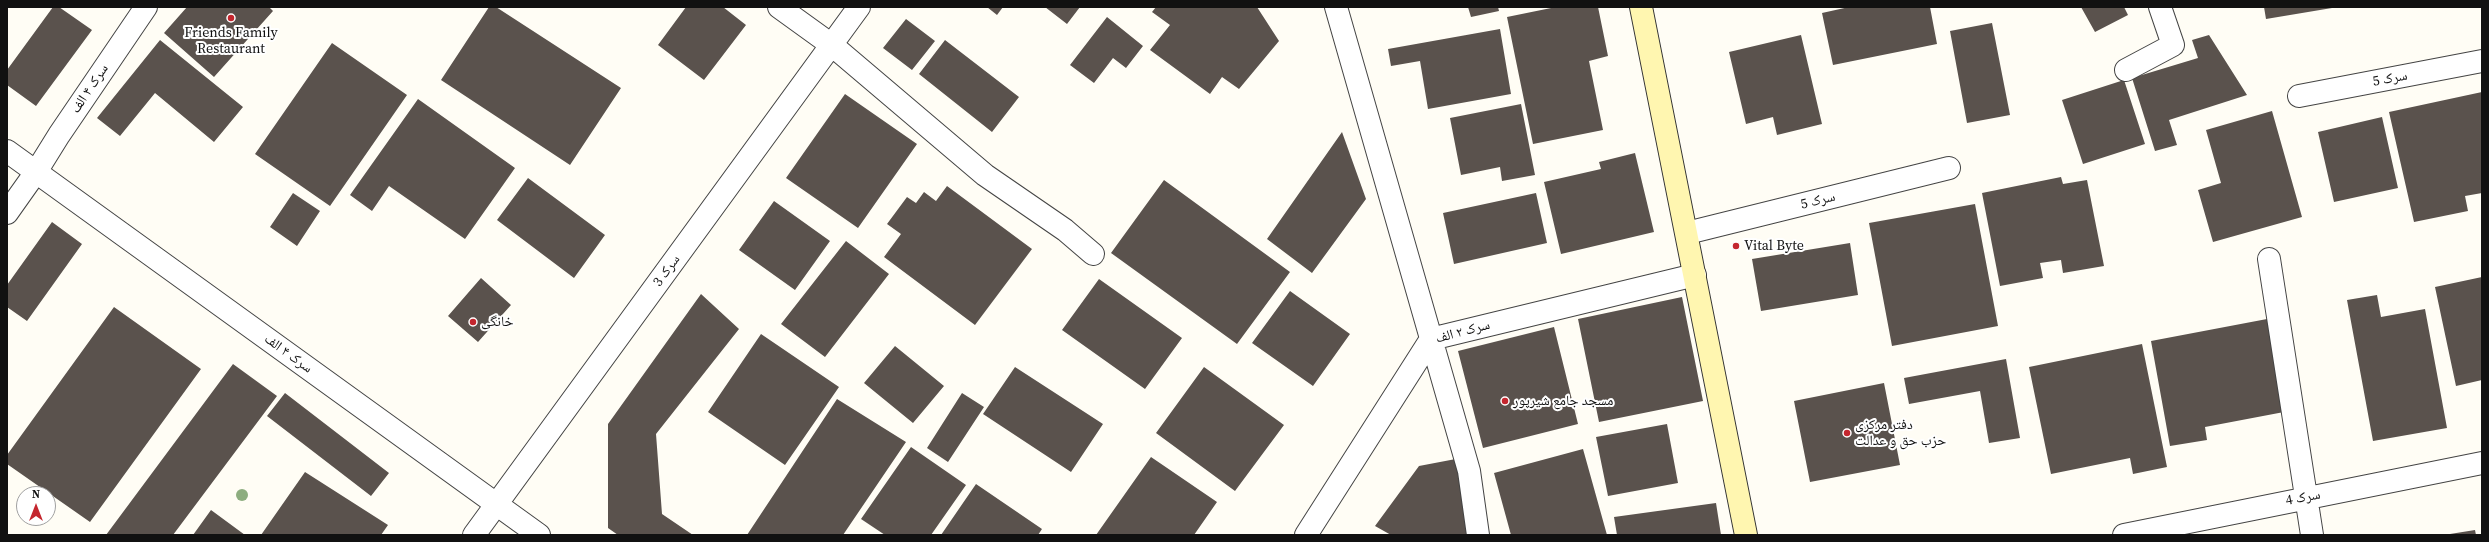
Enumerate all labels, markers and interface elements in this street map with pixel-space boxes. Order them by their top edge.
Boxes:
marker: Friends Family Restaurant [226,13,236,23]
place label: Friends Family Restaurant [184,25,278,58]
street label: سرک ۴ الف [68,61,112,117]
street label: سرک 5 [2371,67,2409,91]
street label: سرک 5 [1799,189,1837,213]
place label: Vital Byte [1744,238,1804,254]
marker: Vital Byte [1731,241,1741,251]
street label: سرک 3 [650,252,684,290]
place label: خانگی [481,314,513,330]
marker: خانگی [468,317,478,327]
street label: سرک ۲ الف [1434,317,1492,347]
street label: سرک ۴ الف [261,331,315,377]
place label: مسجد جامع شیرپور [1513,393,1613,409]
marker: مسجد جامع شیرپور [1500,396,1510,406]
place label: دفتر مرکزی حزب حق و عدالت [1855,417,1946,450]
marker: دفتر مرکزی حزب حق و عدالت [1842,428,1852,438]
north arrow [16,486,56,526]
street label: سرک 4 [2284,486,2322,510]
text: N [32,487,40,502]

